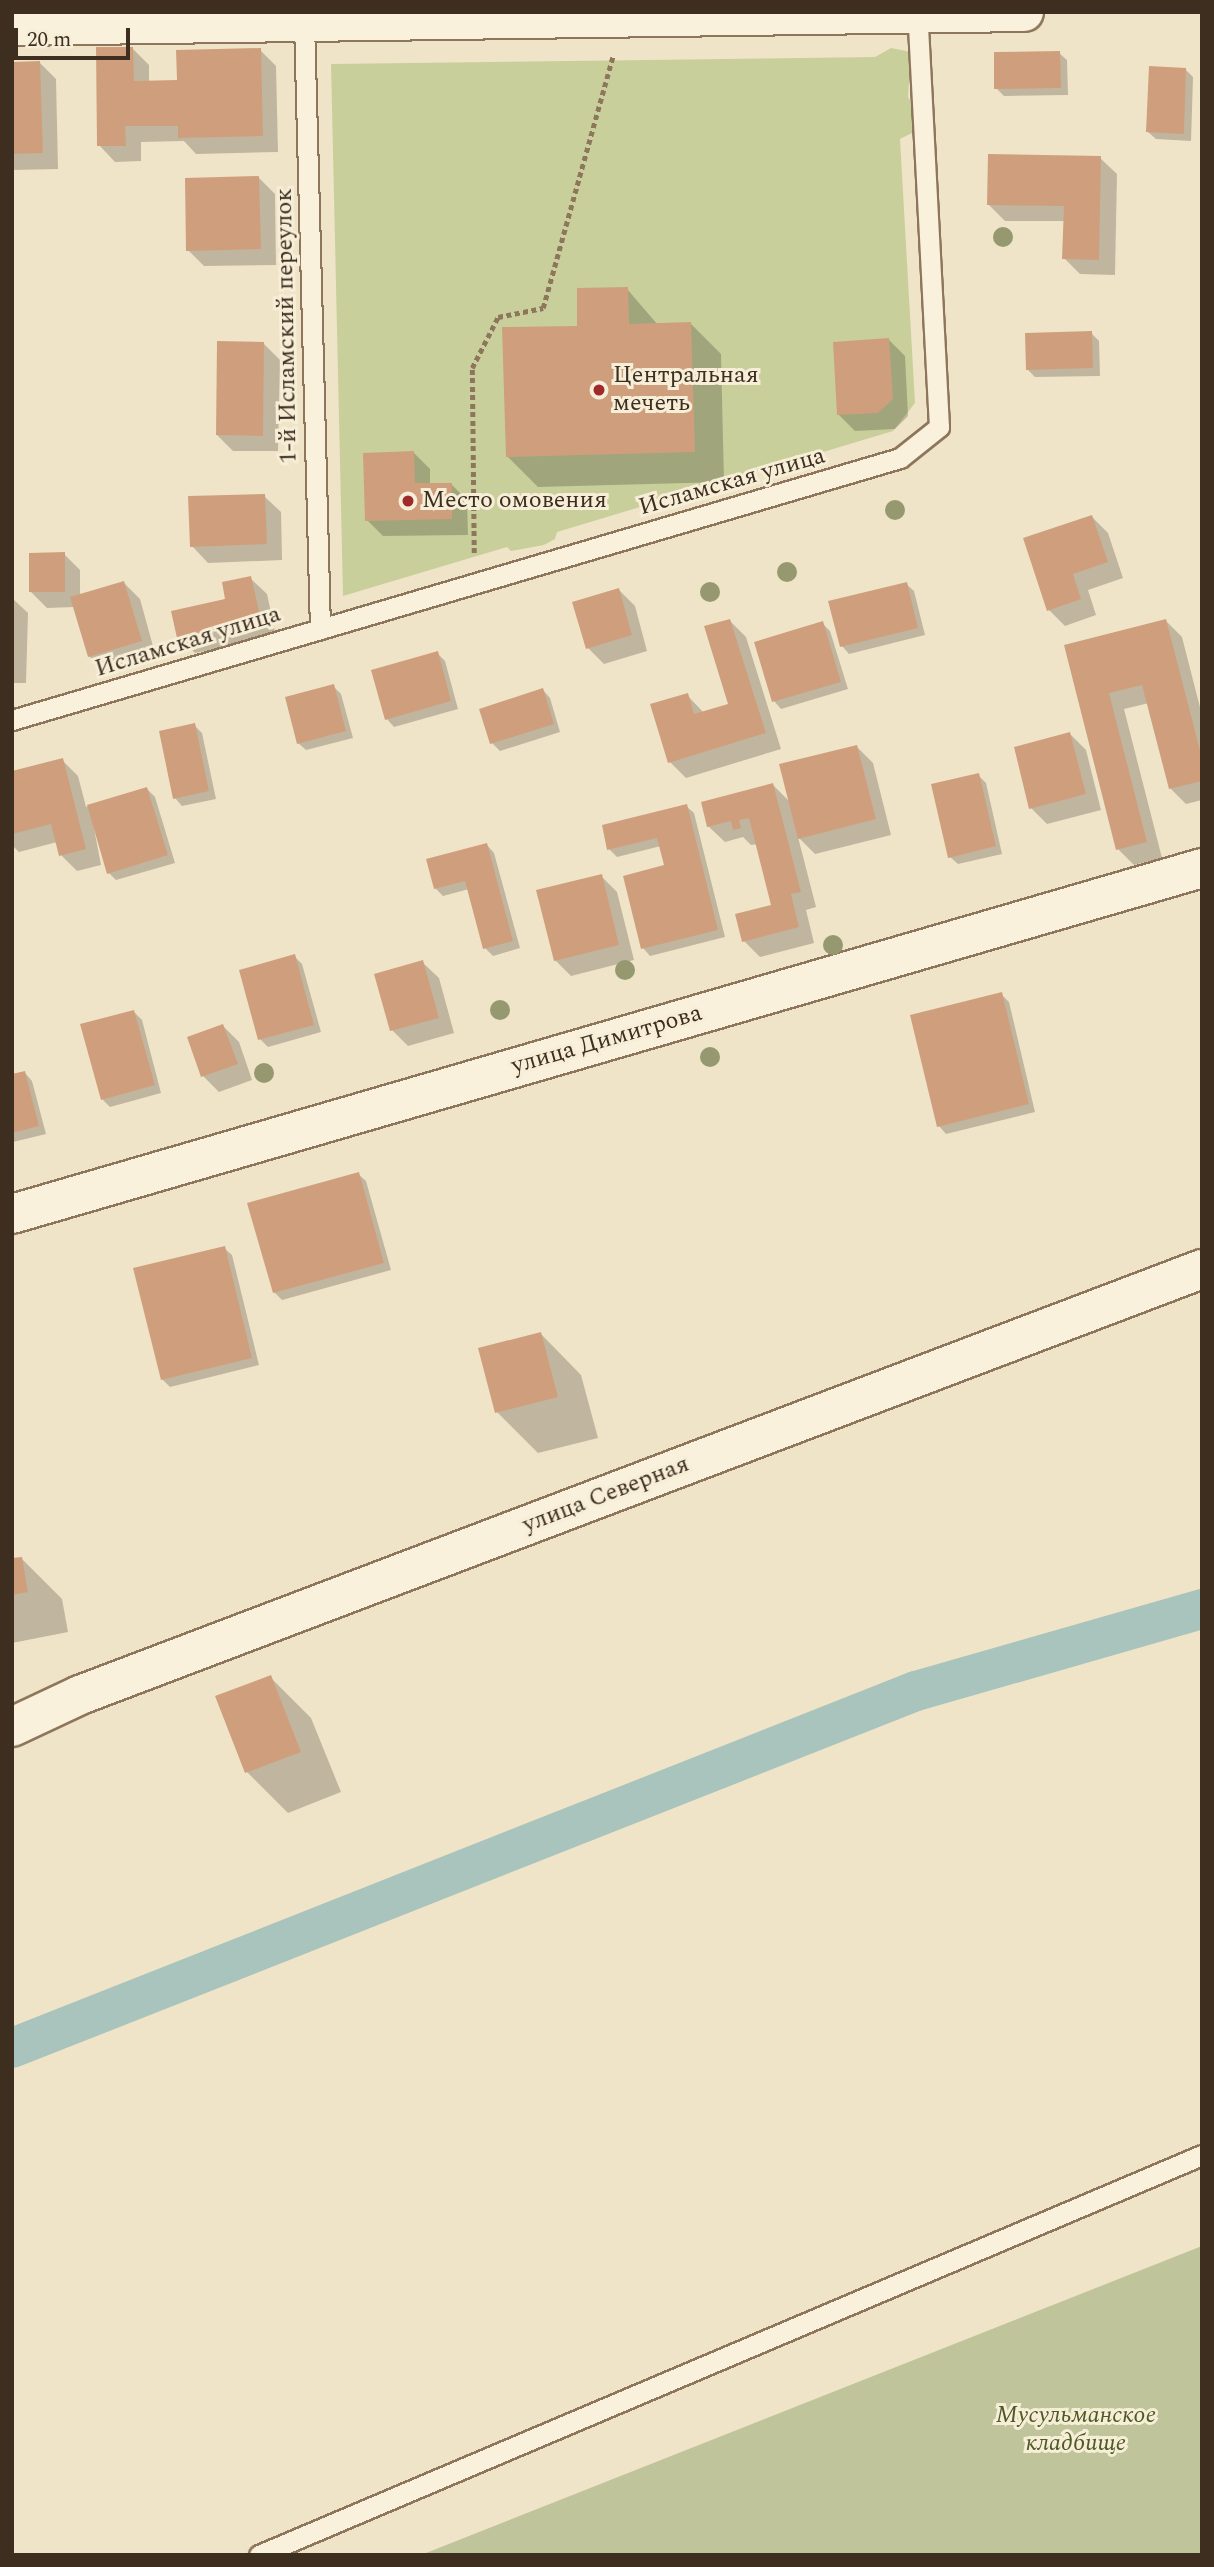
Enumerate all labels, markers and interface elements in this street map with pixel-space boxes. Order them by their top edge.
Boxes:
scale bar [18,14,133,58]
text: 20 m [27,24,71,56]
street label: 1-й Исламский переулок [270,188,304,464]
place label: Центральная мечеть [613,362,759,418]
marker: Центральная мечеть [591,382,607,398]
street label: Исламская улица [636,442,828,522]
place label: Место омовения [422,487,607,515]
marker: Место омовения [400,493,416,509]
street label: Исламская улица [92,600,284,684]
street label: улица Димитрова [508,999,706,1081]
street label: улица Северная [519,1450,693,1540]
park label: Мусульманское кладбище [996,2402,1156,2458]

